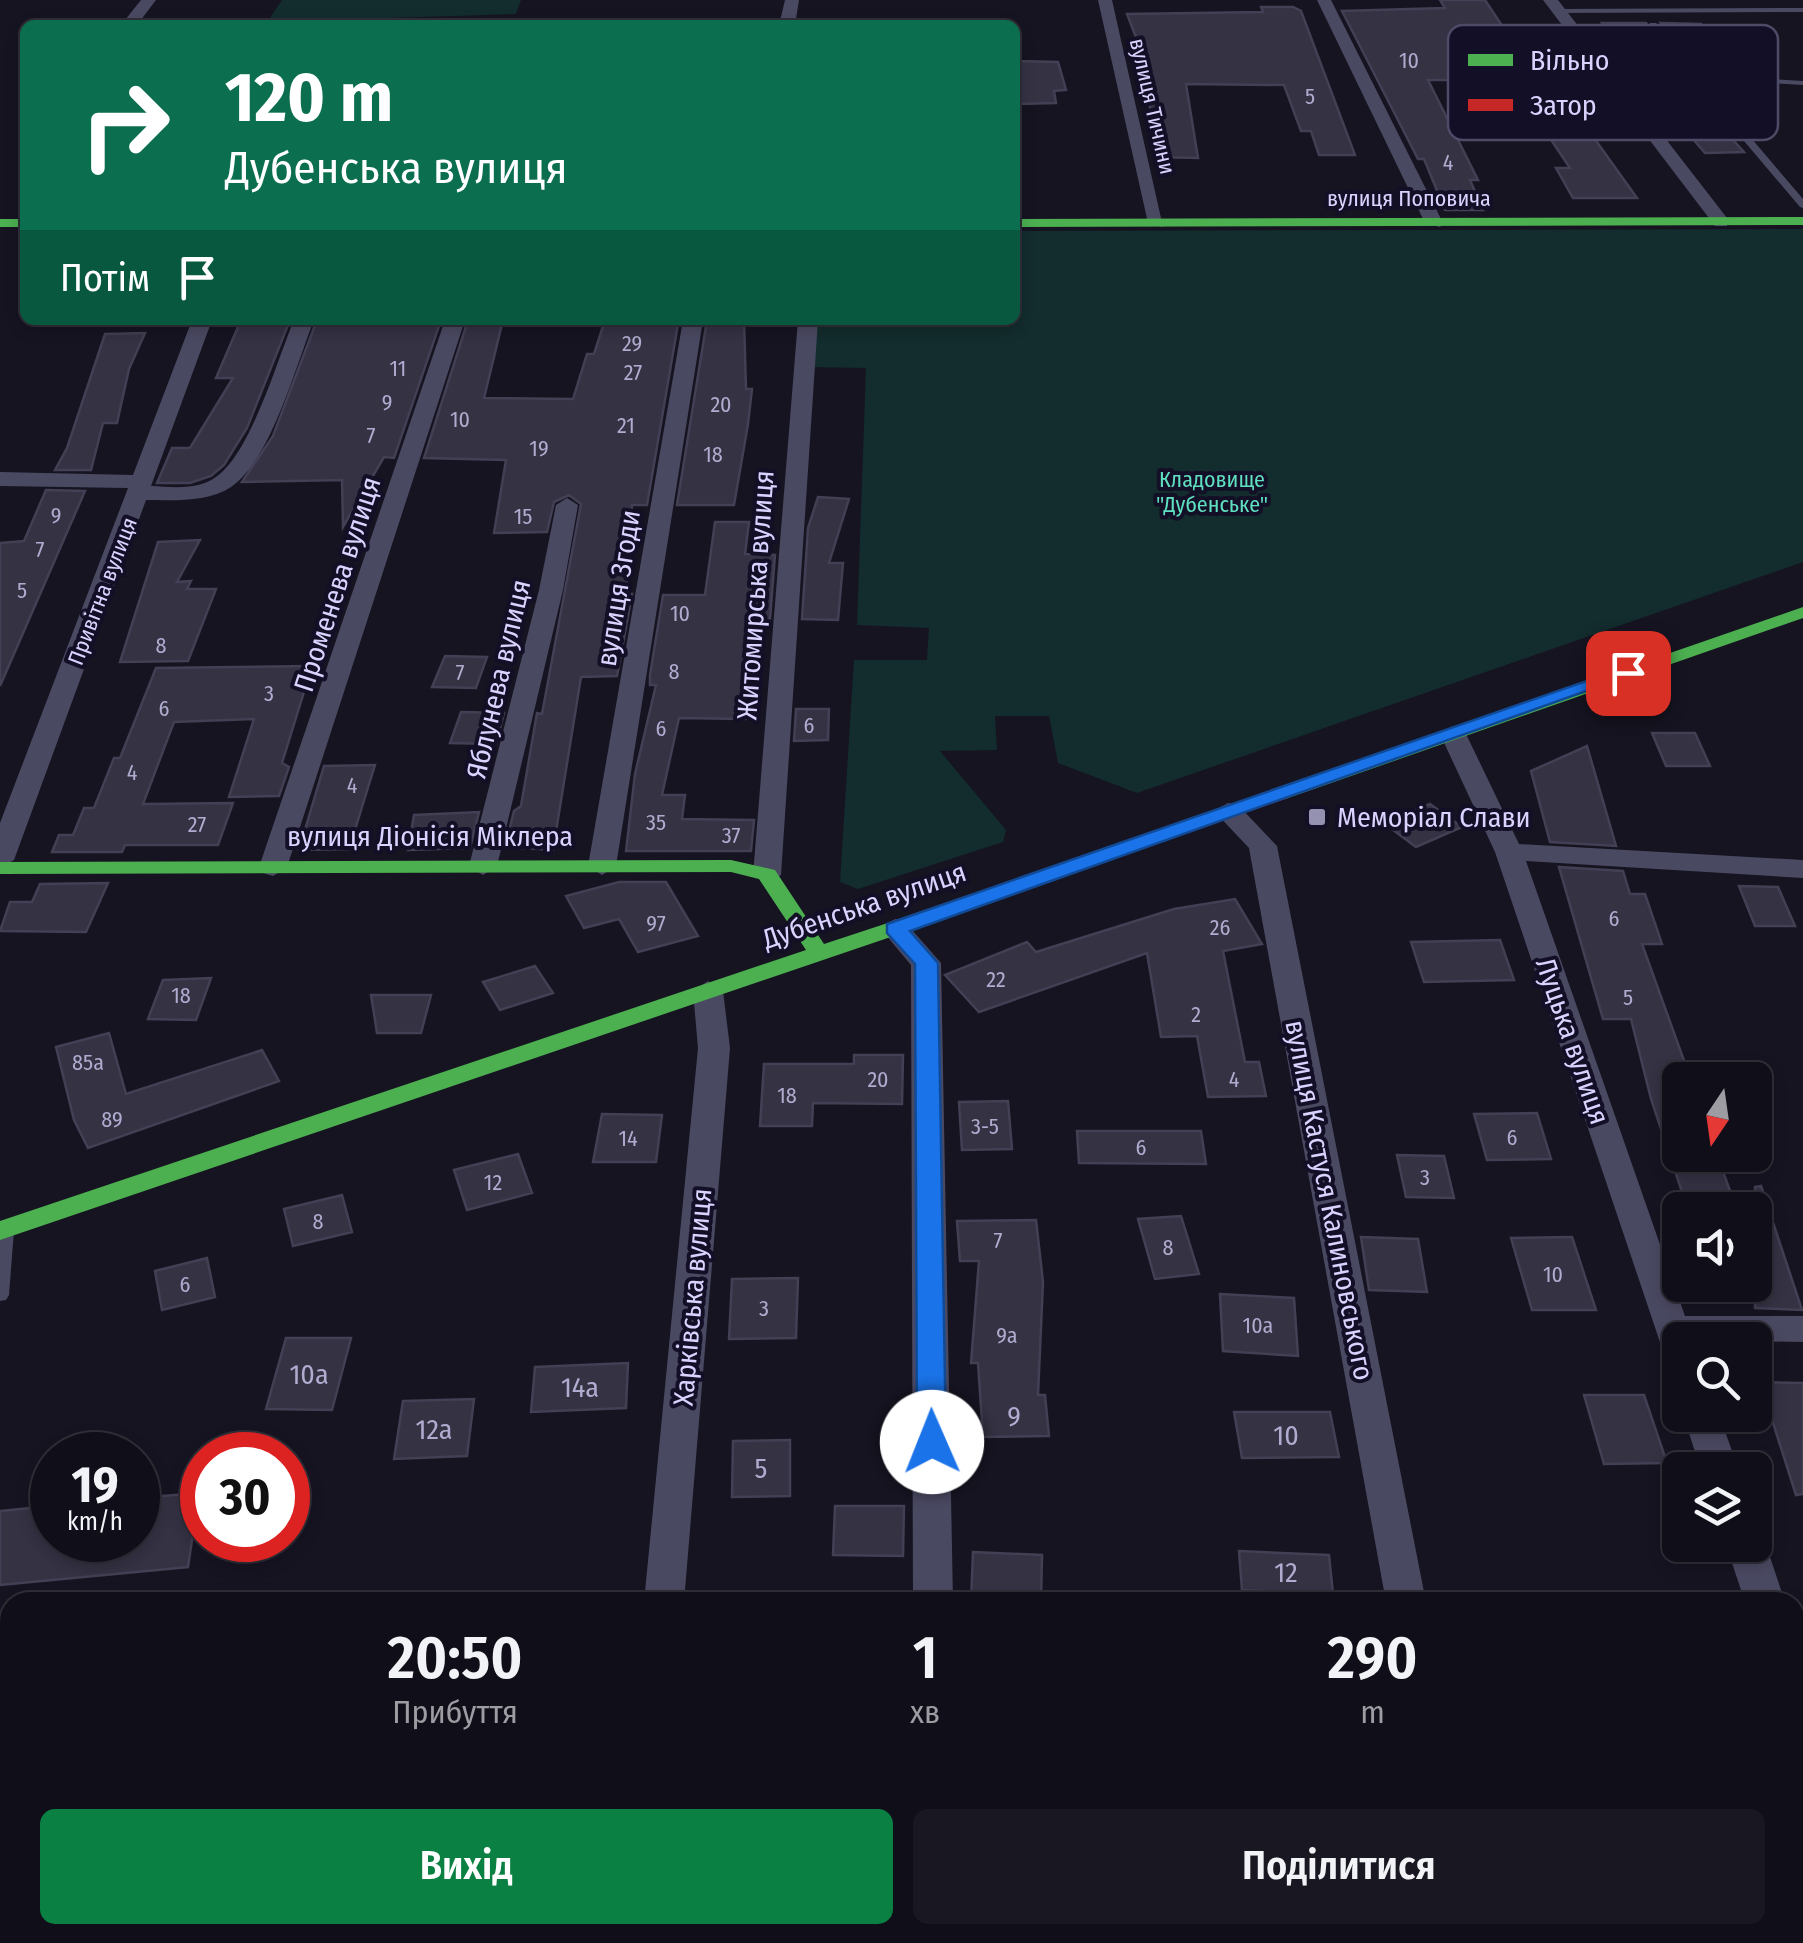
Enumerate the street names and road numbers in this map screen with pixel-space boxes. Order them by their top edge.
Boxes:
street label: вулиця Тичини [1124,35,1181,177]
street label: вулиця Поповича [1327,185,1491,212]
street label: Житомирська вулиця [730,469,781,721]
street label: Променева вулиця [287,472,388,696]
street label: вулиця Згоди [590,508,647,669]
street label: Привітна вулиця [62,514,143,669]
street label: Яблунева вулиця [460,576,537,782]
street label: вулиця Діонісія Міклера [287,820,573,853]
street label: Дубенська вулиця [757,855,970,956]
street label: Луцька вулиця [1529,954,1616,1129]
street label: вулиця Кастуся Калиновського [1278,1017,1381,1383]
street label: Харківська вулиця [667,1187,718,1407]

